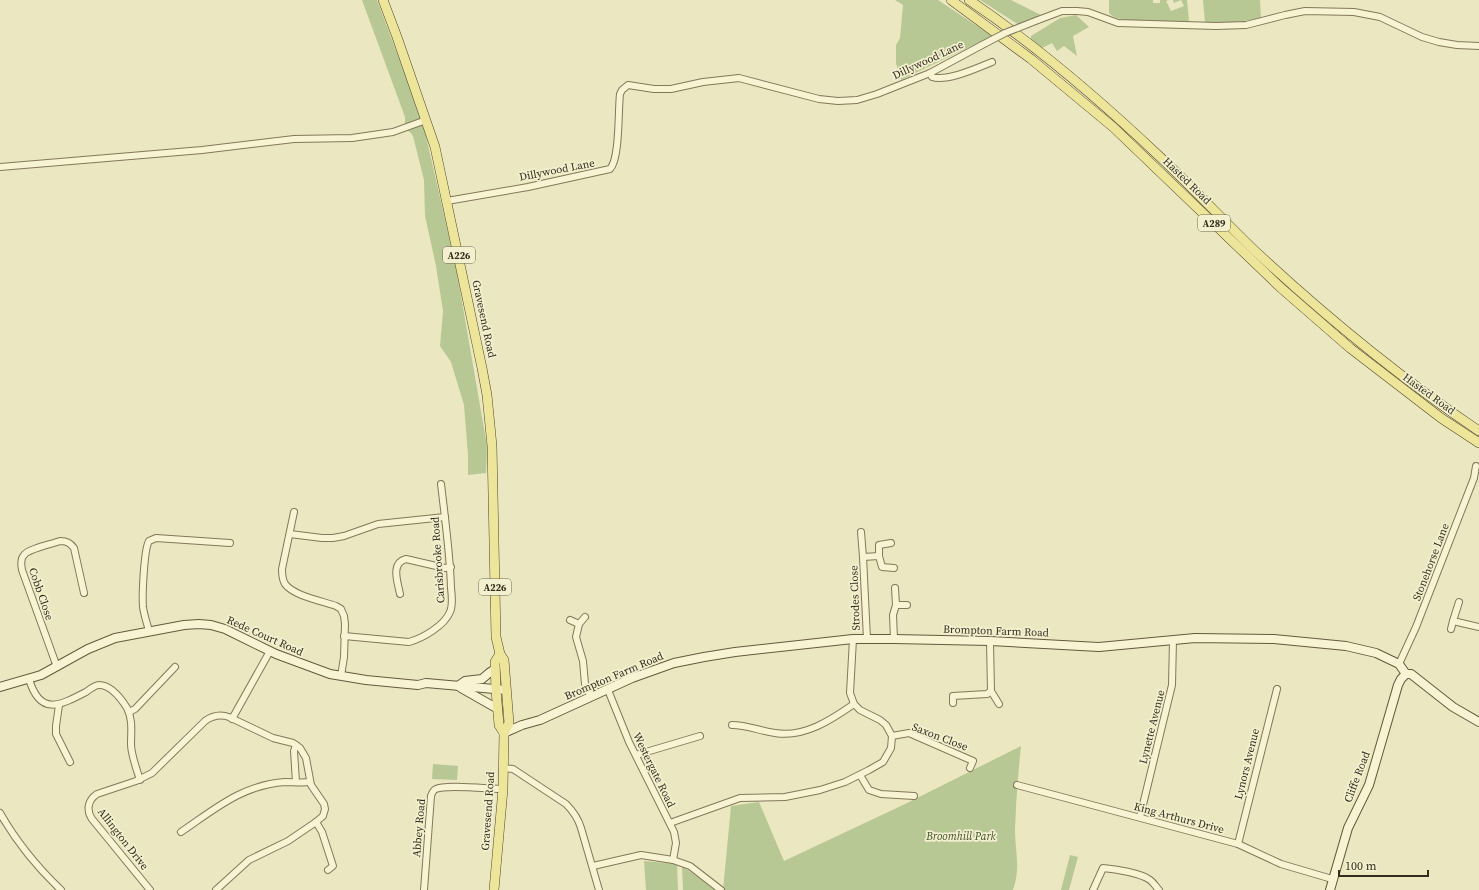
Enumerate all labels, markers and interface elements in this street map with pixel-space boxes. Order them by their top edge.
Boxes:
street label: Dillywood Lane [890,37,966,83]
street label: Hasted Road [1160,154,1215,208]
street label: Dillywood Lane [518,155,596,185]
road number: A289 [1198,215,1230,231]
road number: A226 [443,247,475,263]
street label: Gravesend Road [468,279,500,360]
street label: Hasted Road [1400,370,1459,419]
street label: Carisbrooke Road [427,515,449,604]
street label: Stonehorse Lane [1409,521,1453,603]
street label: Strodes Close [846,565,864,631]
street label: Cobb Close [25,566,57,623]
road number: A226 [479,579,511,595]
street label: Rede Court Road [224,612,306,660]
street label: Brompton Farm Road [943,622,1050,640]
street label: Brompton Farm Road [562,648,666,704]
street label: Lynette Avenue [1136,688,1169,766]
street label: Saxon Close [910,719,970,755]
street label: Lynors Avenue [1231,727,1263,801]
street label: Westergate Road [629,730,679,811]
street label: Cliffe Road [1340,749,1374,805]
street label: Gravesend Road [478,770,498,851]
street label: Abbey Road [409,797,429,858]
street label: King Arthurs Drive [1132,799,1226,837]
street label: Allington Drive [94,805,152,873]
park label: Broomhill Park [925,829,997,844]
scale bar [1339,852,1428,878]
text: 100 m [1345,858,1377,874]

